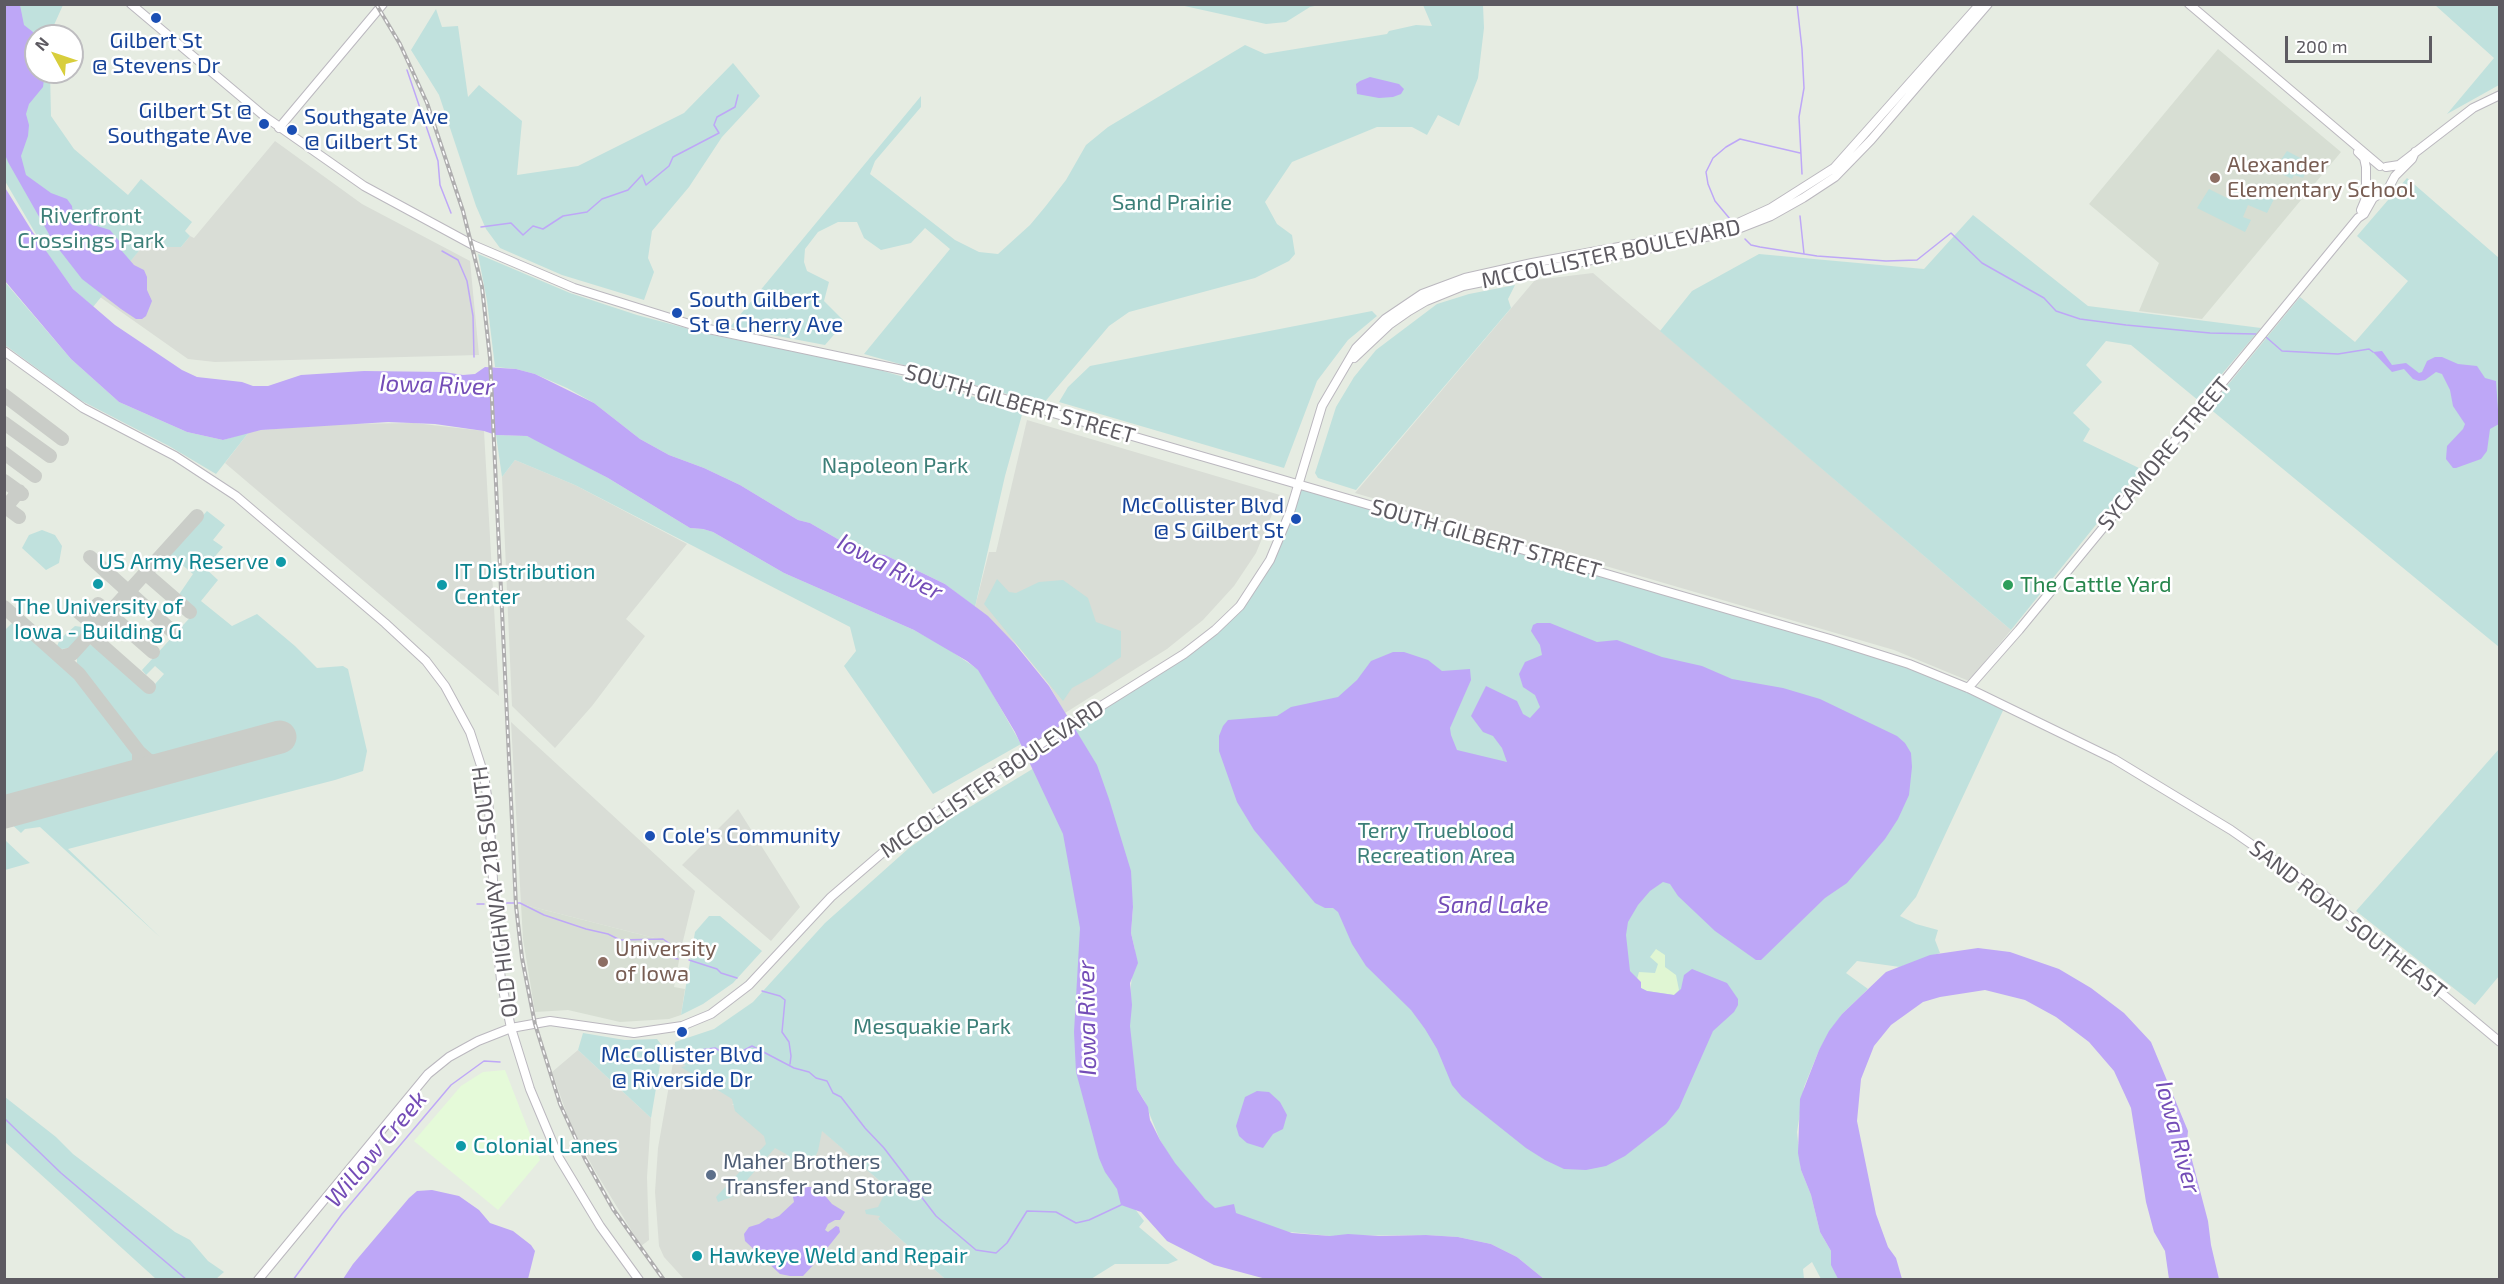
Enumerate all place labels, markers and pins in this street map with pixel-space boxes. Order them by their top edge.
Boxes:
marker: Gilbert St @ Stevens Dr [149,11,163,25]
place label: Gilbert St @ Stevens Dr [92,28,220,80]
place label: Gilbert St @ Southgate Ave [108,98,252,150]
place label: Southgate Ave @ Gilbert St [304,104,448,156]
marker: Gilbert St @ Southgate Ave [257,117,271,131]
marker: Southgate Ave @ Gilbert St [285,123,299,137]
place label: Alexander Elementary School [2227,152,2415,204]
marker: Alexander Elementary School [2208,171,2222,185]
place label: South Gilbert St @ Cherry Ave [689,287,843,338]
marker: South Gilbert St @ Cherry Ave [670,306,684,320]
place label: McCollister Blvd @ S Gilbert St [1121,493,1284,544]
marker: McCollister Blvd @ S Gilbert St [1289,512,1303,526]
place label: US Army Reserve [98,549,269,575]
marker: US Army Reserve [274,555,288,569]
place label: IT Distribution Center [454,559,596,610]
place label: The Cattle Yard [2020,572,2171,598]
marker: The University of Iowa - Building G [91,577,105,591]
marker: IT Distribution Center [435,578,449,592]
marker: The Cattle Yard [2001,578,2015,592]
place label: The University of Iowa - Building G [13,594,183,646]
place label: Cole's Community [662,823,840,849]
marker: Cole's Community [643,829,657,843]
place label: University of Iowa [615,936,717,987]
marker: University of Iowa [596,955,610,969]
marker: McCollister Blvd @ Riverside Dr [675,1025,689,1039]
place label: McCollister Blvd @ Riverside Dr [601,1042,763,1094]
place label: Colonial Lanes [473,1133,618,1159]
marker: Colonial Lanes [454,1139,468,1153]
place label: Maher Brothers Transfer and Storage [723,1149,933,1200]
marker: Maher Brothers Transfer and Storage [704,1168,718,1182]
place label: Hawkeye Weld and Repair [709,1243,968,1269]
marker: Hawkeye Weld and Repair [690,1249,704,1263]

